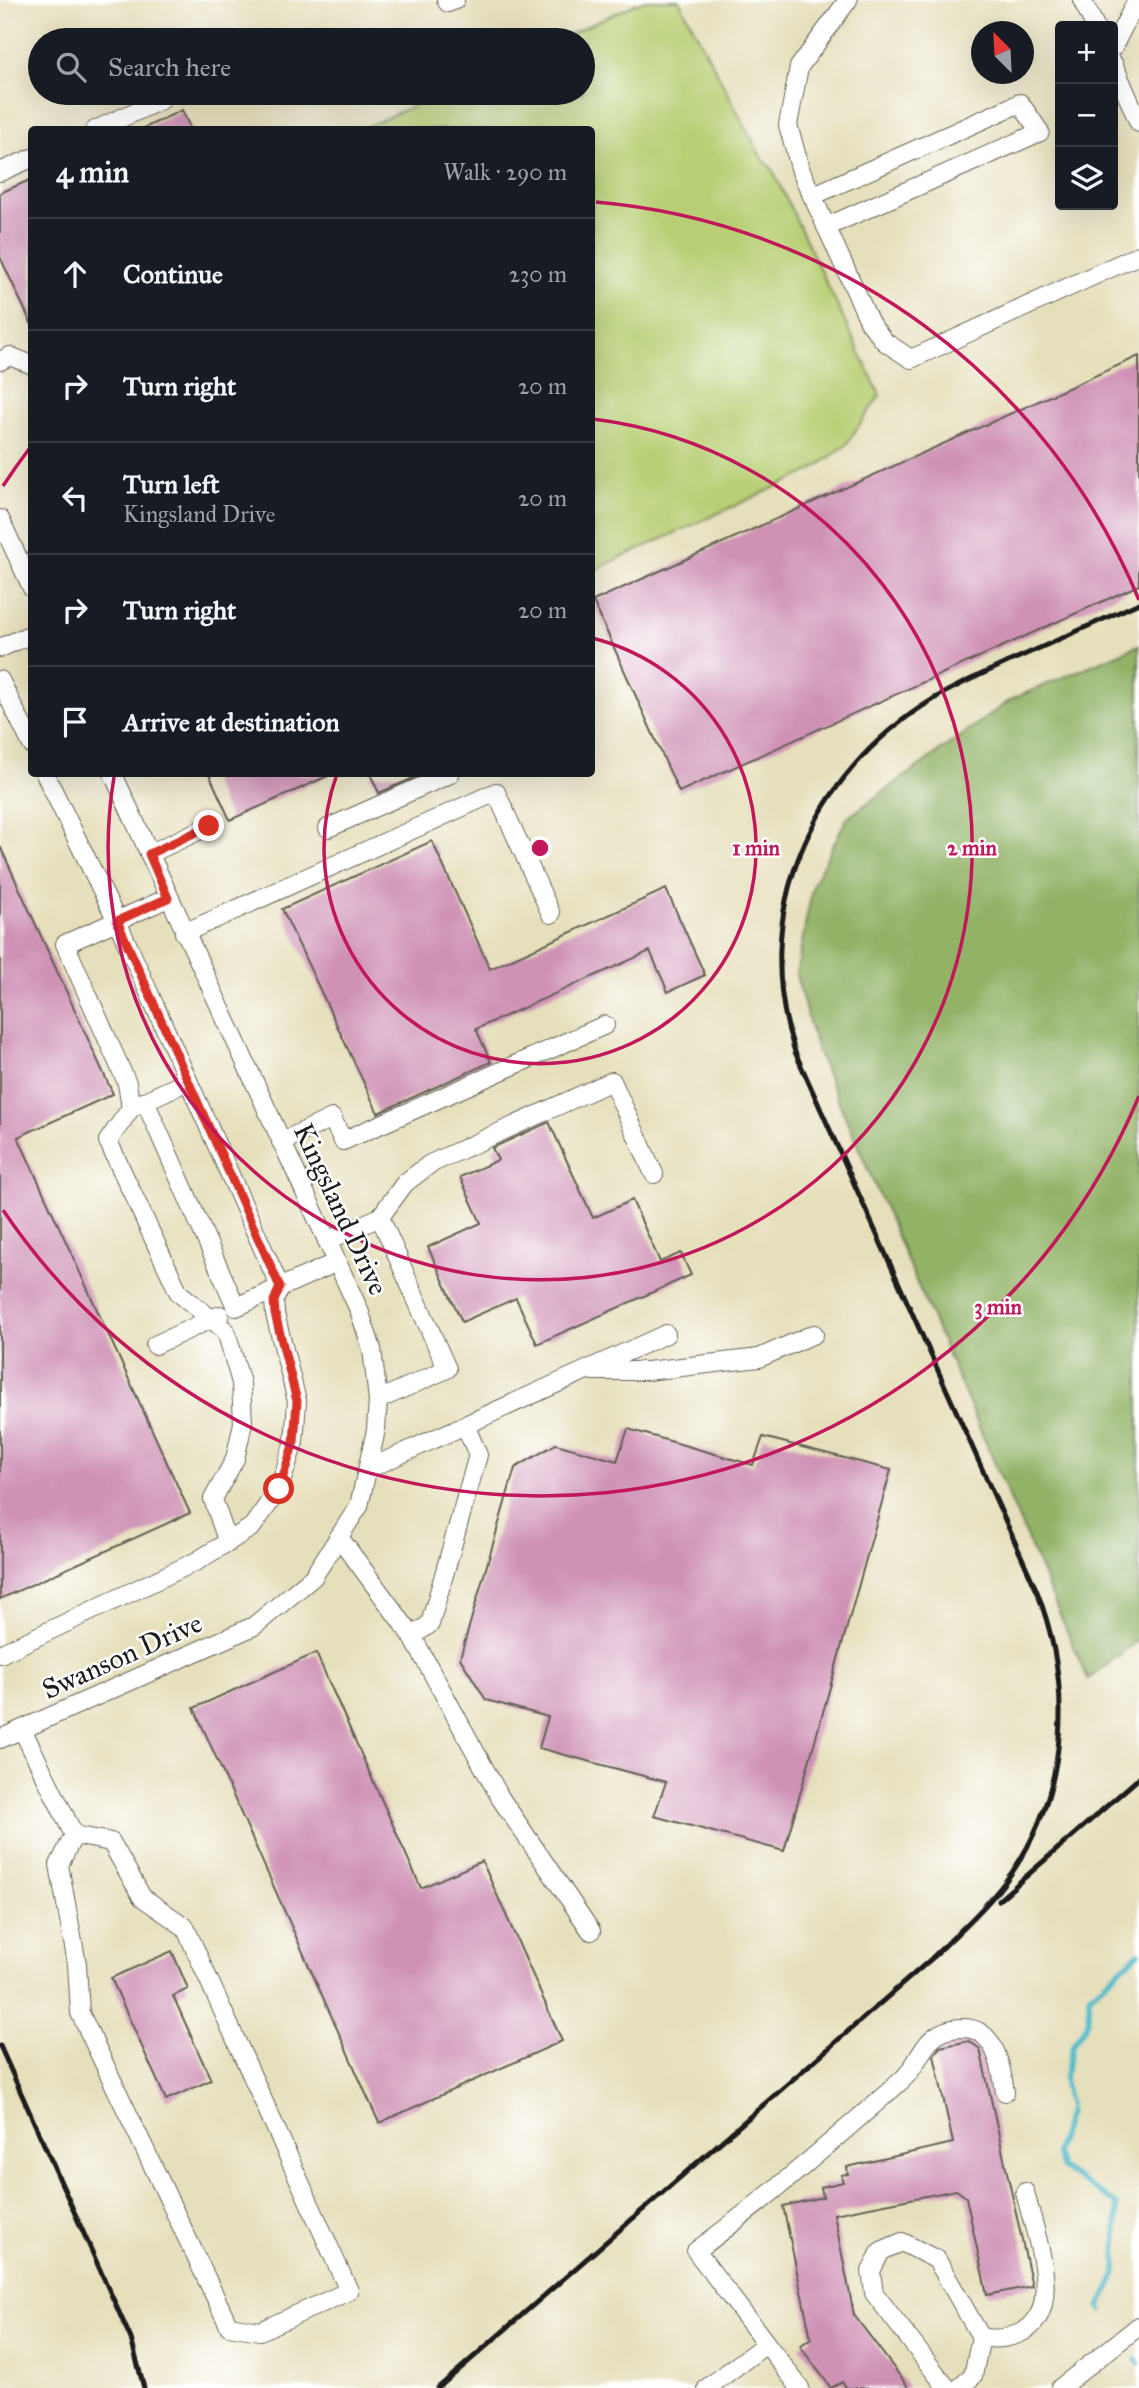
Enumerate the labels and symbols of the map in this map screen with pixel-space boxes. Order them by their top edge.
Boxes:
north arrow [971,21,1034,84]
route end [193,810,224,841]
text: 1 min [732,835,780,861]
text: 2 min [947,835,997,861]
centre of rings [528,836,552,860]
street label: Kingsland Drive [286,1118,396,1300]
text: 3 min [974,1294,1022,1320]
route start [263,1473,294,1504]
street label: Swanson Drive [36,1605,208,1707]

